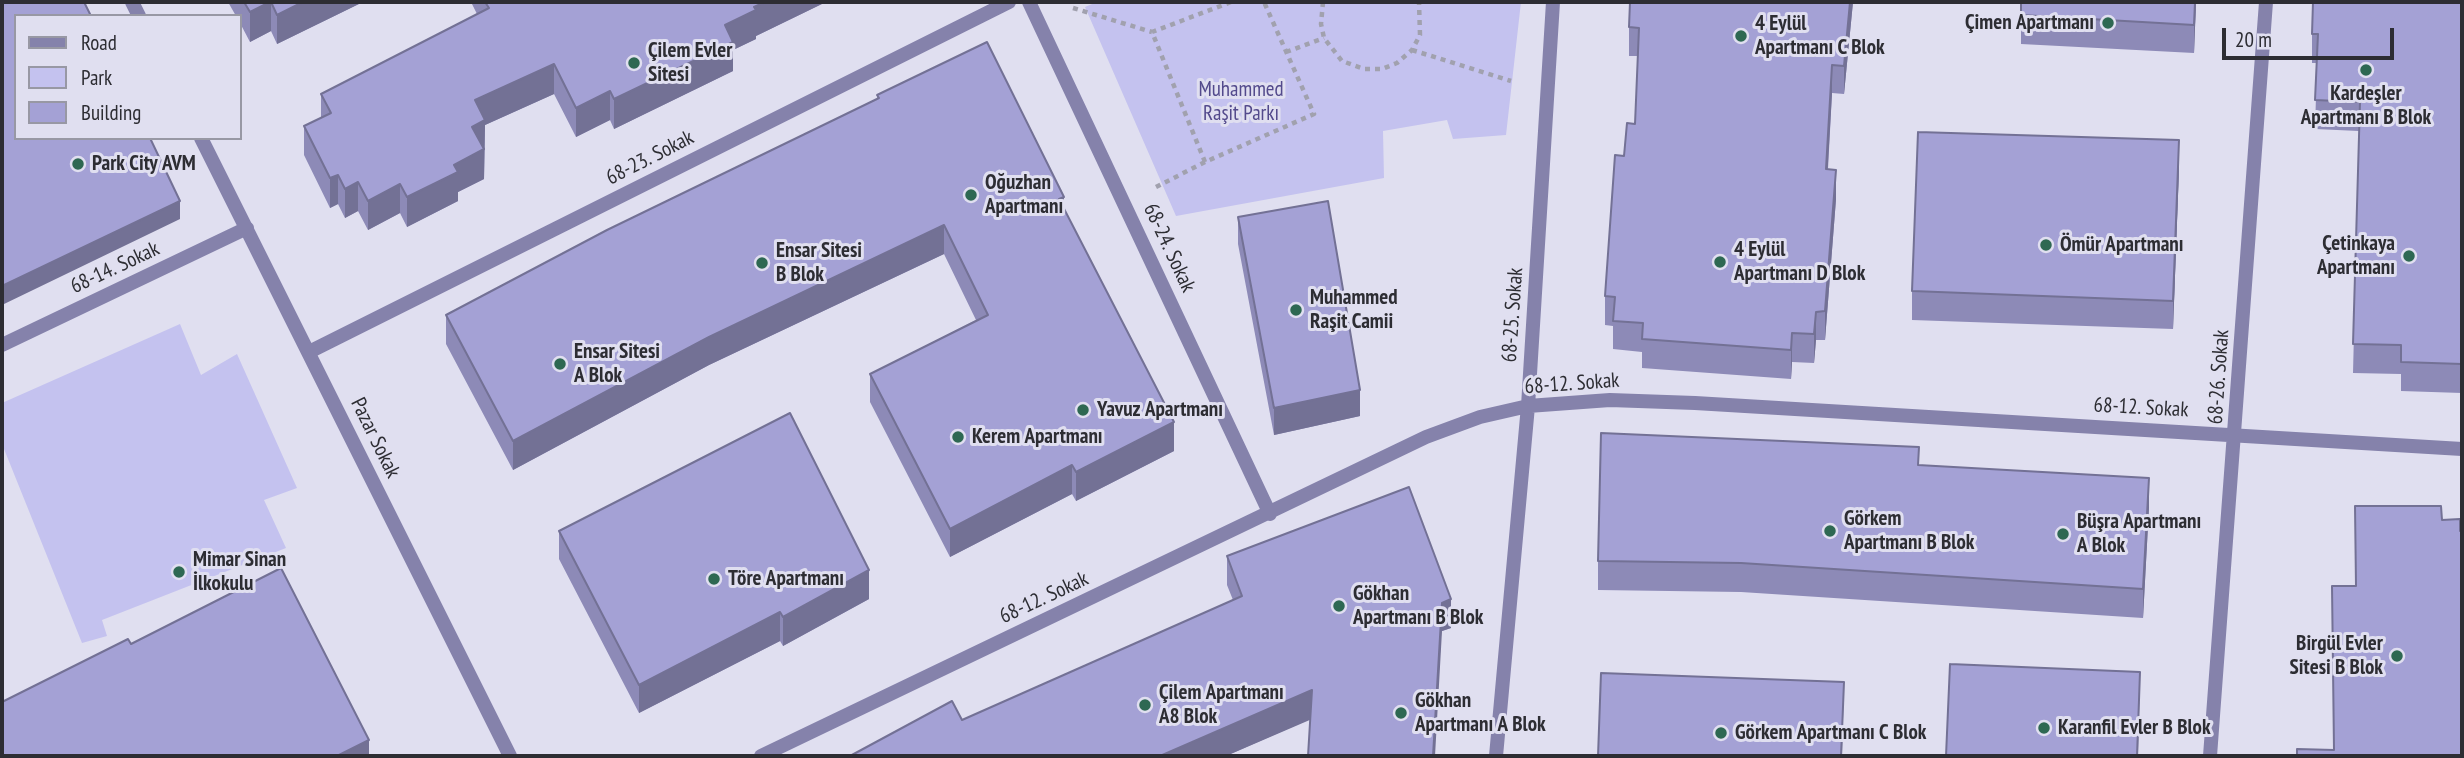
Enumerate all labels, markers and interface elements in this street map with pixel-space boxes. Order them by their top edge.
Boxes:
place label: Çimen Apartmanı [1965,10,2094,36]
place label: 4 Eylül Apartmanı C Blok [1755,11,1885,61]
legend [14,14,242,140]
scale bar [2226,14,2398,58]
marker: Çimen Apartmanı [2100,15,2116,31]
text: 20 m [2235,26,2272,53]
marker: 4 Eylül Apartmanı C Blok [1733,28,1749,44]
text: Road [81,29,117,56]
place label: Çilem Evler Sitesi [648,38,732,88]
marker: Çilem Evler Sitesi [626,55,642,71]
marker: Kardeşler Apartmanı B Blok [2358,62,2374,78]
text: Park [81,64,112,91]
park label: Muhammed Raşit Parkı [1198,77,1284,127]
place label: Kardeşler Apartmanı B Blok [2301,81,2431,131]
text: Building [81,99,141,126]
street label: 68-23. Sokak [602,125,698,191]
place label: Park City AVM [92,151,196,177]
marker: Park City AVM [70,156,86,172]
place label: Oğuzhan Apartmanı [985,170,1063,220]
marker: Oğuzhan Apartmanı [963,187,979,203]
street label: 68-24. Sokak [1138,200,1200,296]
place label: Çetinkaya Apartmanı [2317,231,2395,281]
place label: Ömür Apartmanı [2060,232,2183,258]
street label: 68-14. Sokak [67,237,163,299]
place label: 4 Eylül Apartmanı D Blok [1734,237,1865,287]
marker: Ömür Apartmanı [2038,237,2054,253]
place label: Ensar Sitesi B Blok [776,238,862,288]
marker: Çetinkaya Apartmanı [2401,248,2417,264]
marker: 4 Eylül Apartmanı D Blok [1712,254,1728,270]
marker: Ensar Sitesi B Blok [754,255,770,271]
street label: 68-25. Sokak [1497,267,1529,363]
place label: Muhammed Raşit Camii [1310,285,1398,335]
marker: Muhammed Raşit Camii [1288,302,1304,318]
street label: 68-26. Sokak [2203,329,2235,425]
place label: Ensar Sitesi A Blok [574,339,660,389]
marker: Ensar Sitesi A Blok [552,356,568,372]
street label: 68-12. Sokak [1524,368,1620,400]
street label: 68-12. Sokak [2093,393,2189,423]
street label: Pazar Sokak [345,394,405,482]
place label: Yavuz Apartmanı [1097,397,1223,423]
marker: Yavuz Apartmanı [1075,402,1091,418]
place label: Kerem Apartmanı [972,424,1103,450]
marker: Kerem Apartmanı [950,429,966,445]
place label: Görkem Apartmanı B Blok [1844,506,1974,556]
place label: Büşra Apartmanı A Blok [2077,509,2201,559]
marker: Görkem Apartmanı B Blok [1822,523,1838,539]
marker: Büşra Apartmanı A Blok [2055,526,2071,542]
place label: Mimar Sinan İlkokulu [193,547,286,597]
marker: Mimar Sinan İlkokulu [171,564,187,580]
place label: Töre Apartmanı [728,566,844,592]
street label: 68-12. Sokak [996,567,1092,629]
marker: Töre Apartmanı [706,571,722,587]
place label: Gökhan Apartmanı B Blok [1353,581,1483,631]
marker: Gökhan Apartmanı B Blok [1331,598,1347,614]
place label: Birgül Evler Sitesi B Blok [2290,631,2383,681]
marker: Birgül Evler Sitesi B Blok [2389,648,2405,664]
place label: Çilem Apartmanı A8 Blok [1159,680,1284,730]
place label: Gökhan Apartmanı A Blok [1415,688,1546,738]
marker: Çilem Apartmanı A8 Blok [1137,697,1153,713]
marker: Gökhan Apartmanı A Blok [1393,705,1409,721]
place label: Karanfil Evler B Blok [2058,715,2211,741]
place label: Görkem Apartmanı C Blok [1735,720,1926,746]
marker: Karanfil Evler B Blok [2036,720,2052,736]
marker: Görkem Apartmanı C Blok [1713,725,1729,741]

